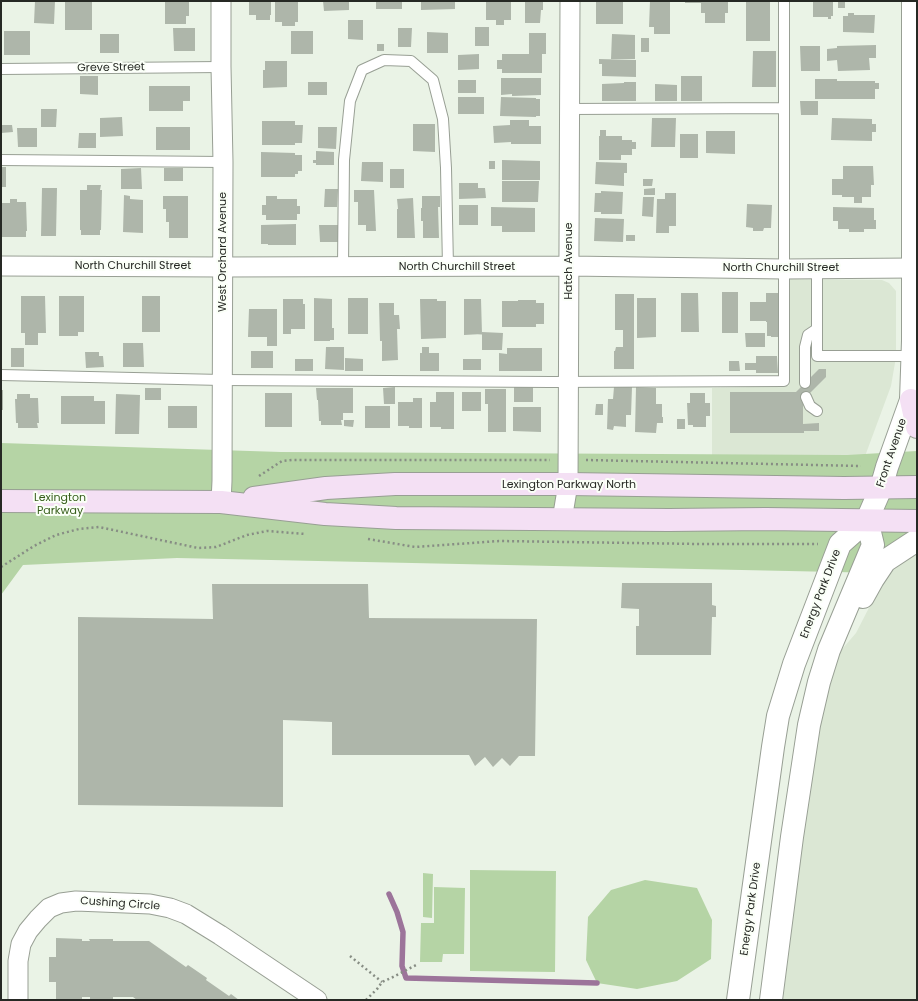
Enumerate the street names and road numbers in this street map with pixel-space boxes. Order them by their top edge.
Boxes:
street label: Greve Street [77,61,145,75]
street label: West Orchard Avenue [216,192,230,312]
street label: Hatch Avenue [562,222,576,300]
street label: North Churchill Street [75,259,191,273]
street label: North Churchill Street [399,260,515,274]
street label: North Churchill Street [723,261,839,275]
street label: Front Avenue [874,417,910,489]
street label: Lexington Parkway North [502,478,636,492]
street label: Energy Park Drive [798,548,844,640]
street label: Energy Park Drive [738,861,764,957]
street label: Cushing Circle [80,895,160,913]

